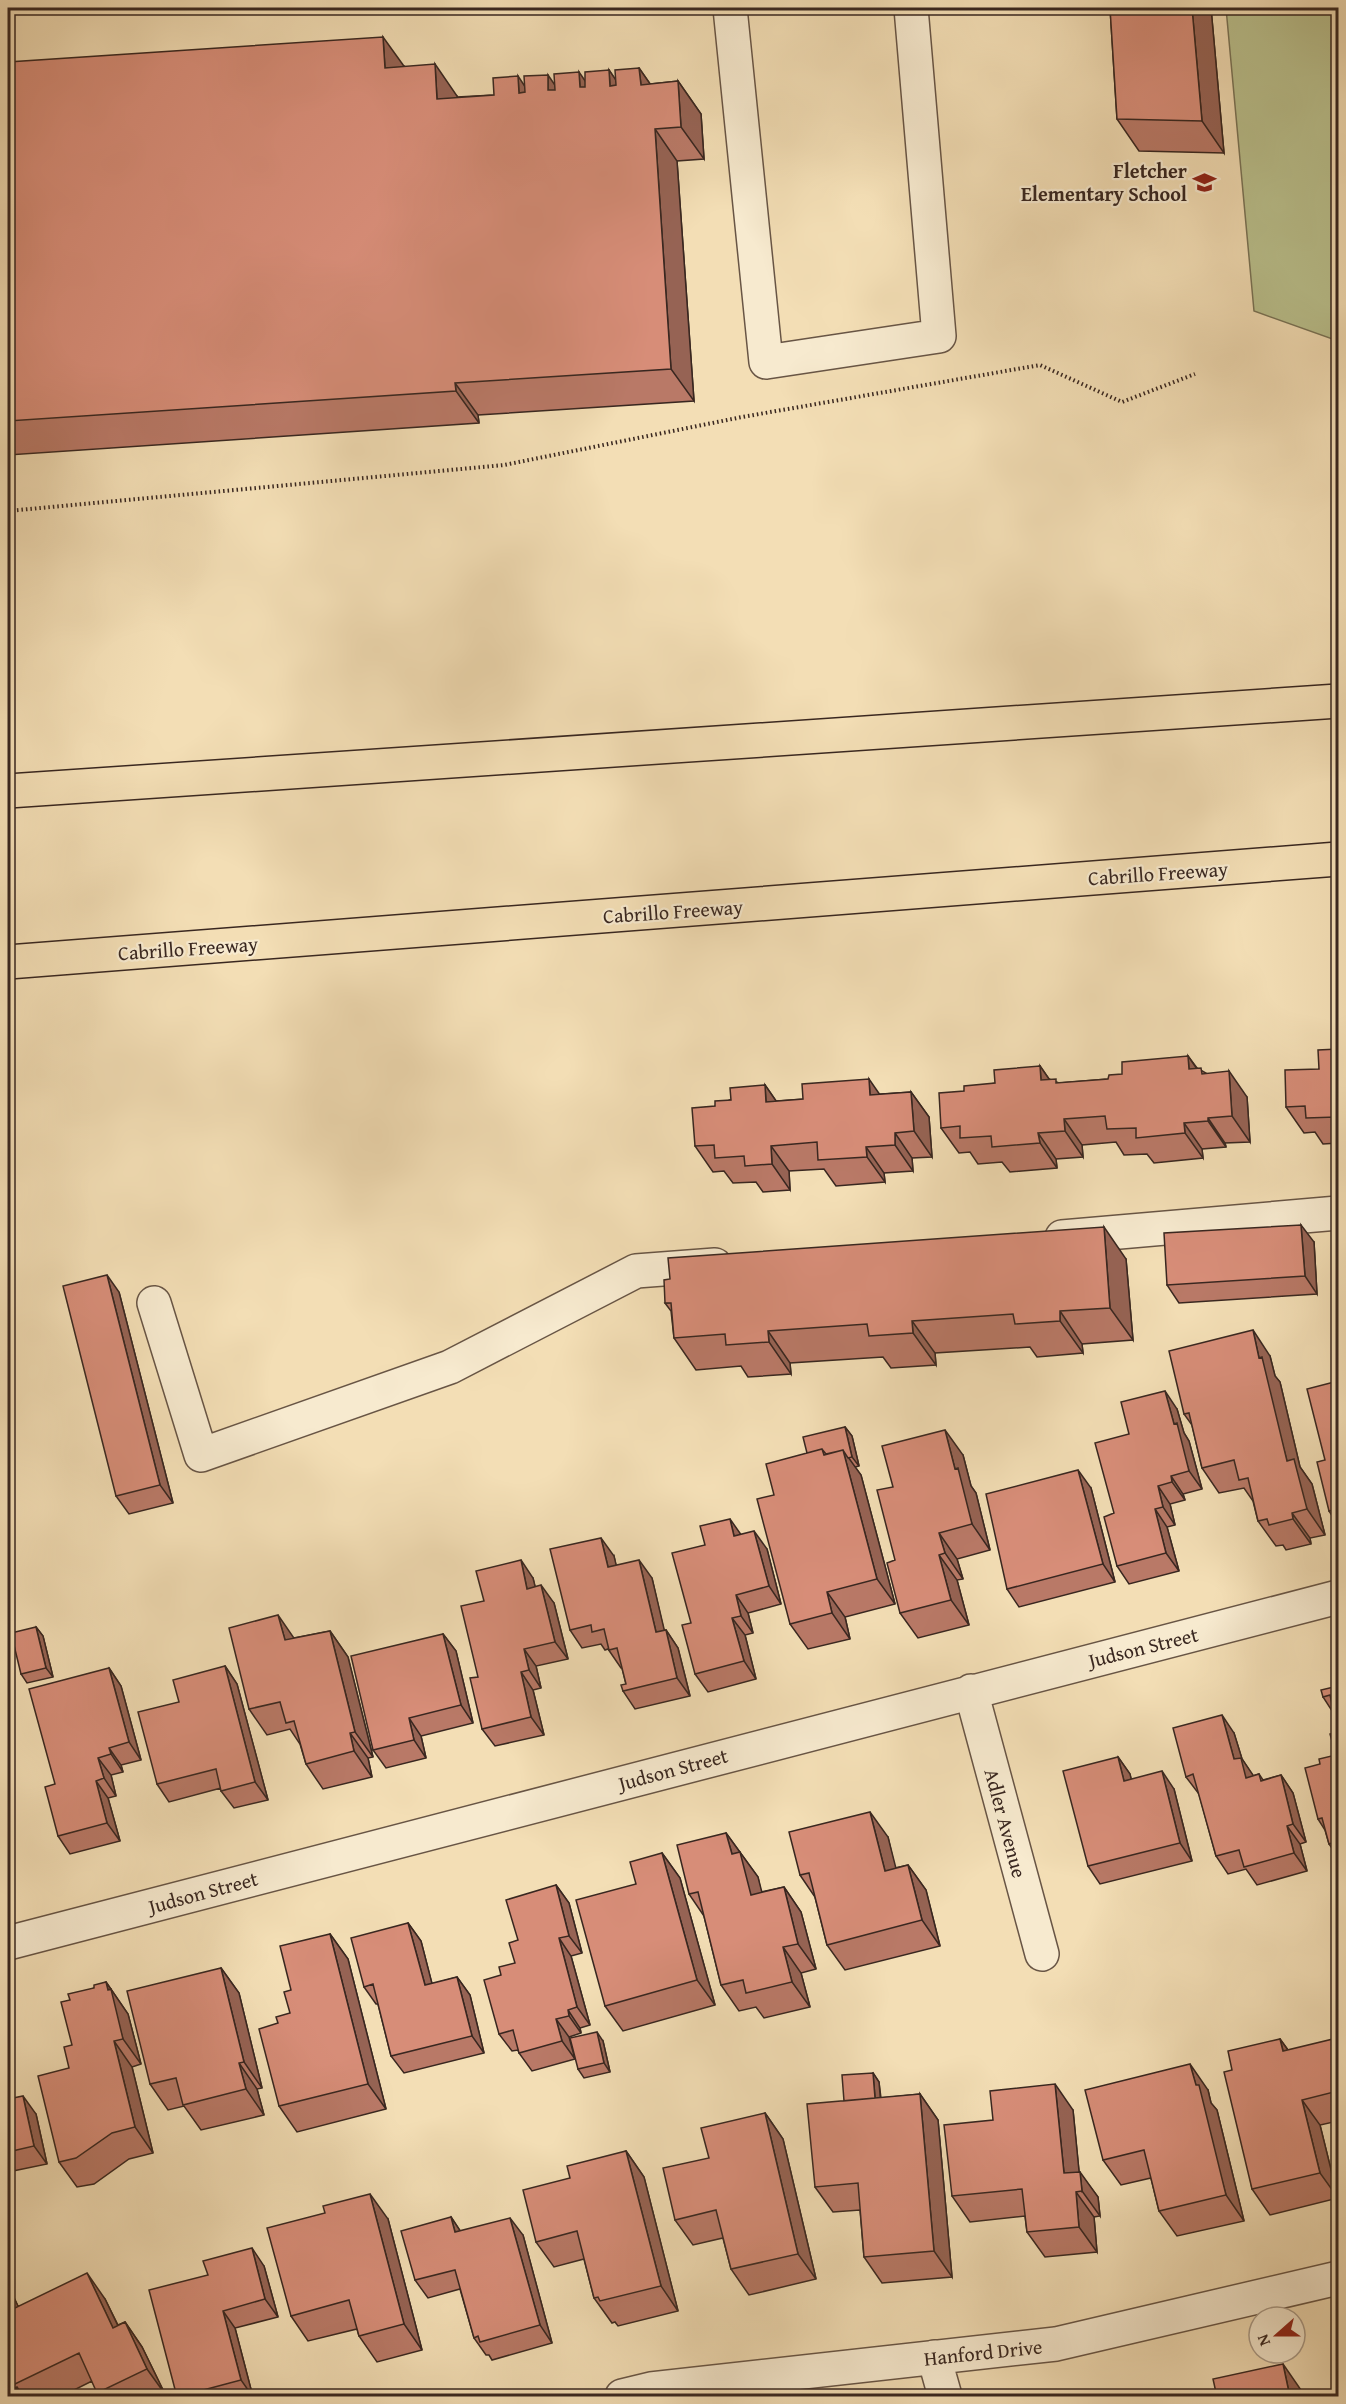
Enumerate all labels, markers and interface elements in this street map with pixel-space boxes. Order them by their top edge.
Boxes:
place label: Fletcher Elementary School [1021,156,1187,208]
school or university icon: Fletcher Elementary School [1192,169,1218,195]
street label: Cabrillo Freeway [1087,854,1229,892]
street label: Cabrillo Freeway [602,892,744,930]
street label: Cabrillo Freeway [117,929,259,967]
street label: Judson Street [1082,1619,1201,1675]
street label: Judson Street [612,1740,731,1798]
street label: Adler Avenue [978,1765,1034,1881]
street label: Judson Street [142,1863,261,1921]
north arrow [1247,2305,1307,2365]
street label: Hanford Drive [923,2331,1043,2373]
text: N [1250,2331,1276,2350]

